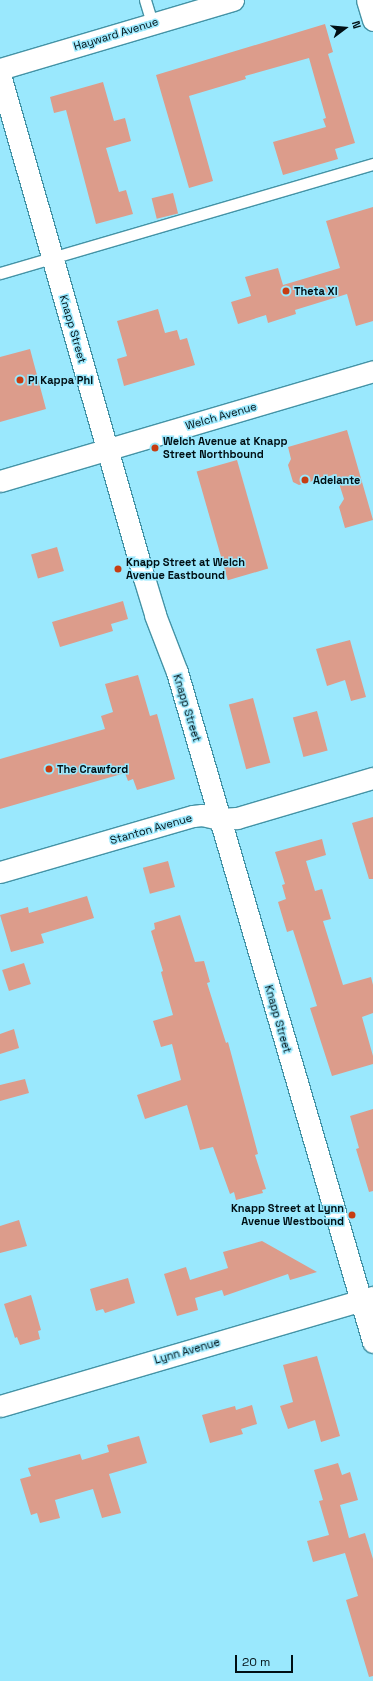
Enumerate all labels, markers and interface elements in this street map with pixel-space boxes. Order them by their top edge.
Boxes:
north arrow [325,8,365,48]
street label: Hayward Avenue [72,15,160,53]
text: N [349,19,364,30]
place label: Theta Xi [294,284,338,298]
marker: Theta Xi [281,286,291,296]
street label: Knapp Street [57,293,89,365]
place label: Pi Kappa Phi [28,373,93,387]
marker: Pi Kappa Phi [15,375,25,385]
street label: Welch Avenue [184,400,258,432]
place label: Welch Avenue at Knapp Street Northbound [163,435,288,461]
marker: Welch Avenue at Knapp Street Northbound [150,443,160,453]
place label: Adelante [313,473,360,487]
marker: Adelante [300,475,310,485]
place label: Knapp Street at Welch Avenue Eastbound [126,556,245,582]
marker: Knapp Street at Welch Avenue Eastbound [113,564,123,574]
street label: Knapp Street [170,672,204,744]
place label: The Crawford [57,762,128,776]
marker: The Crawford [44,764,54,774]
street label: Stanton Avenue [108,811,194,847]
street label: Knapp Street [262,983,294,1055]
place label: Knapp Street at Lynn Avenue Westbound [231,1202,344,1228]
marker: Knapp Street at Lynn Avenue Westbound [347,1210,357,1220]
street label: Lynn Avenue [153,1335,221,1367]
scale bar [237,1647,295,1673]
text: 20 m [242,1654,270,1670]

